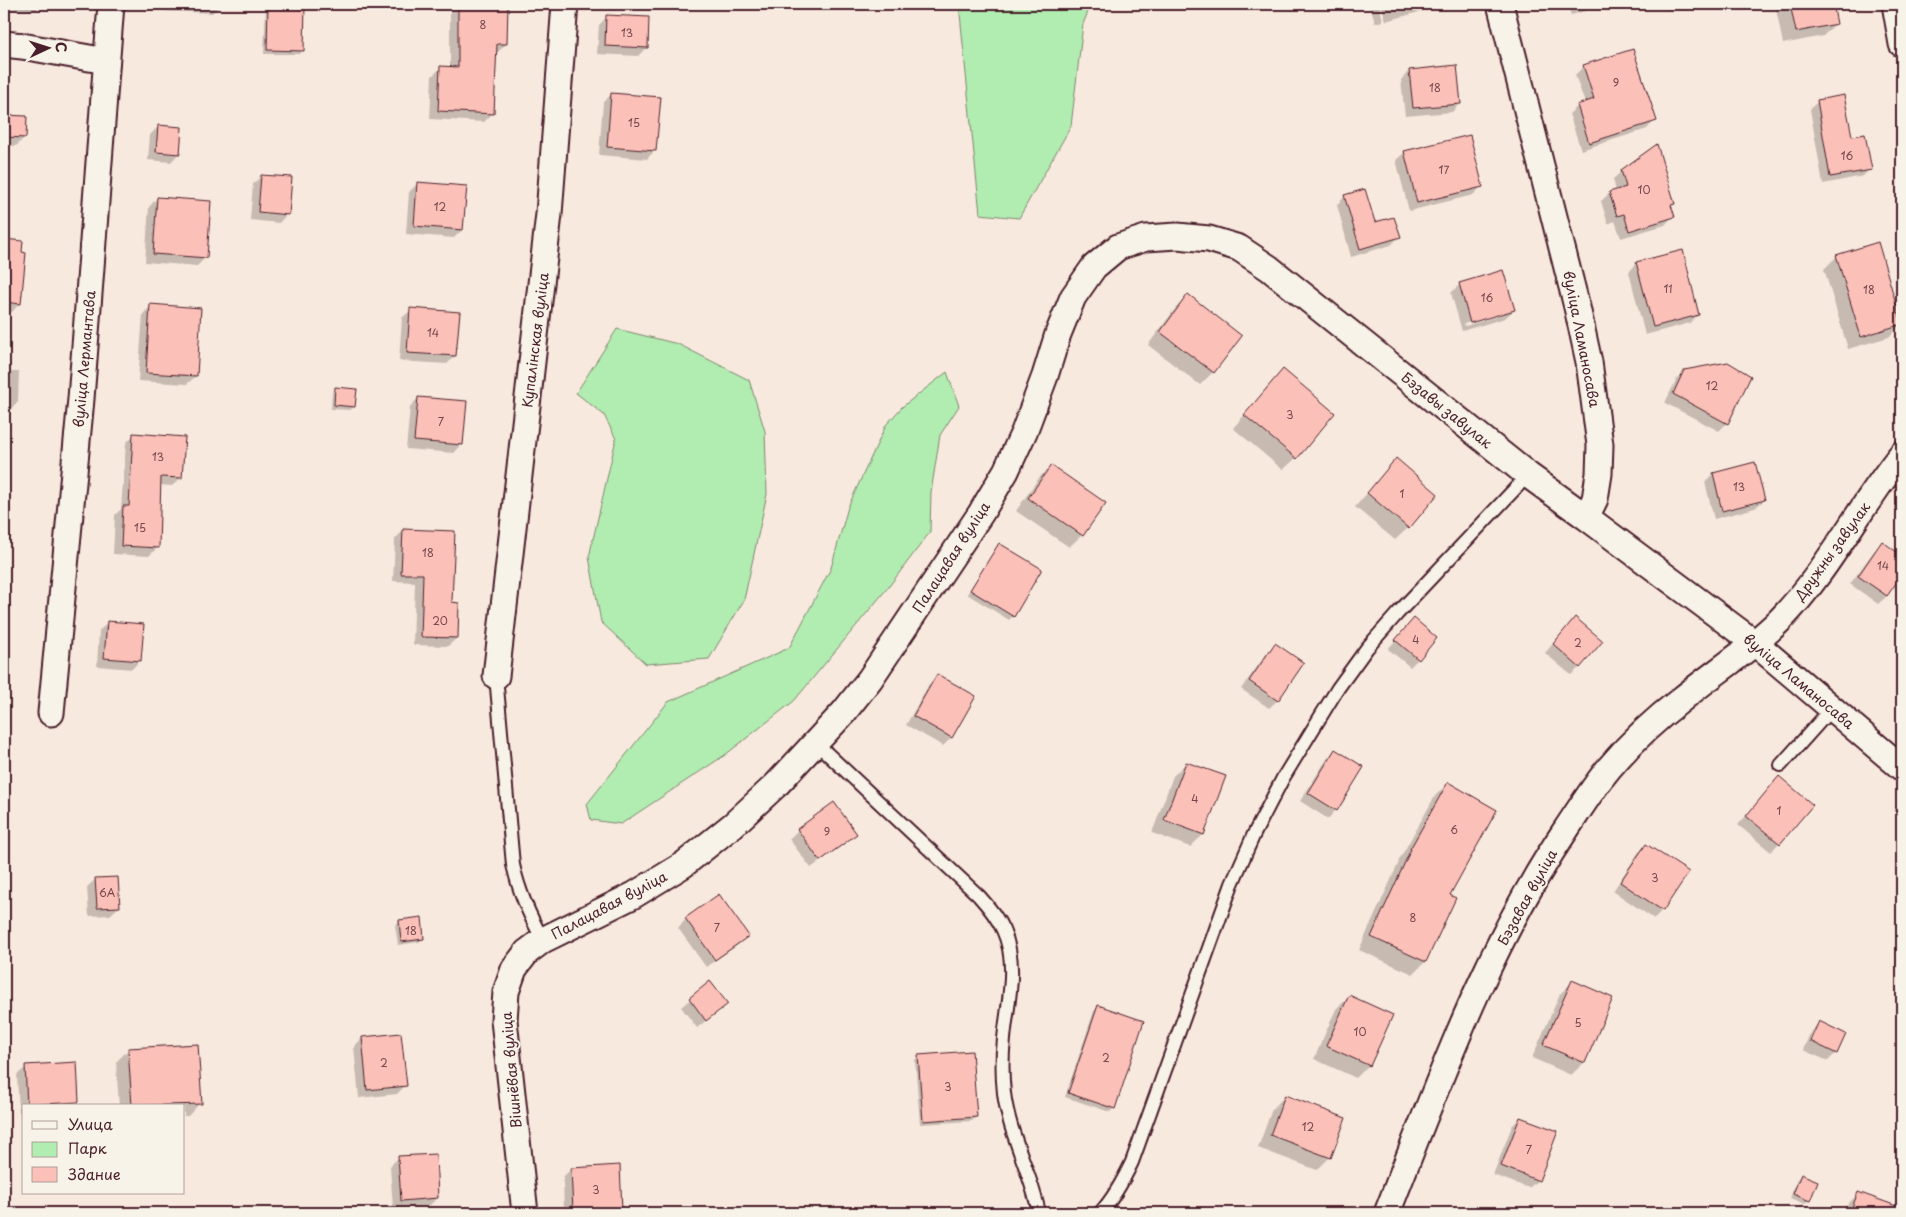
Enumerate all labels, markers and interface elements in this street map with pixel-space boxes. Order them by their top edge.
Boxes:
house number: 8 [480,16,487,33]
north arrow [22,22,72,72]
house number: 13 [621,24,633,41]
text: С [51,41,72,53]
house number: 9 [1613,74,1619,91]
house number: 18 [1429,79,1441,96]
house number: 15 [628,114,640,131]
house number: 16 [1841,147,1854,164]
house number: 17 [1439,161,1450,178]
house number: 10 [1638,181,1650,198]
house number: 12 [434,198,447,215]
street label: вуліца Ламаносава [1558,269,1606,409]
street label: Купалінская вуліца [516,271,554,409]
house number: 11 [1663,280,1673,297]
house number: 18 [1863,281,1875,298]
house number: 16 [1481,289,1494,306]
street label: вуліца Лермантава [68,290,100,428]
house number: 14 [427,324,439,341]
street label: Бэзавы завулак [1397,367,1497,454]
house number: 12 [1706,377,1719,394]
house number: 3 [1286,406,1294,423]
house number: 7 [438,413,444,430]
house number: 13 [152,448,164,465]
house number: 13 [1733,478,1745,495]
house number: 1 [1400,485,1405,502]
street label: Палацавая вуліца [907,497,995,617]
street label: Дружны завулак [1788,497,1875,606]
house number: 15 [134,519,146,536]
house number: 18 [422,544,434,561]
house number: 14 [1877,557,1889,574]
house number: 20 [432,612,448,629]
street label: вуліца Ламаносава [1739,628,1859,734]
house number: 4 [1412,631,1420,648]
house number: 2 [1574,634,1582,651]
house number: 4 [1191,790,1199,807]
house number: 1 [1777,802,1782,819]
house number: 6 [1450,821,1458,838]
house number: 9 [824,823,830,840]
street label: Бэзавая вуліца [1492,845,1562,949]
street label: Палацавая вуліца [547,865,671,944]
house number: 3 [1651,869,1659,886]
house number: 6А [99,884,116,901]
house number: 8 [1410,909,1417,926]
house number: 7 [714,919,720,936]
house number: 18 [405,922,417,939]
street label: Вішнёвая вуліца [495,1010,527,1129]
house number: 5 [1574,1014,1582,1031]
house number: 10 [1354,1023,1366,1040]
house number: 2 [1102,1049,1110,1066]
house number: 2 [380,1054,388,1071]
house number: 3 [944,1078,952,1095]
legend [22,1104,185,1194]
text: Улица [68,1112,113,1135]
house number: 12 [1302,1118,1315,1135]
text: Парк [68,1136,107,1159]
house number: 7 [1526,1141,1532,1158]
text: Здание [68,1162,121,1185]
house number: 3 [592,1181,600,1198]

